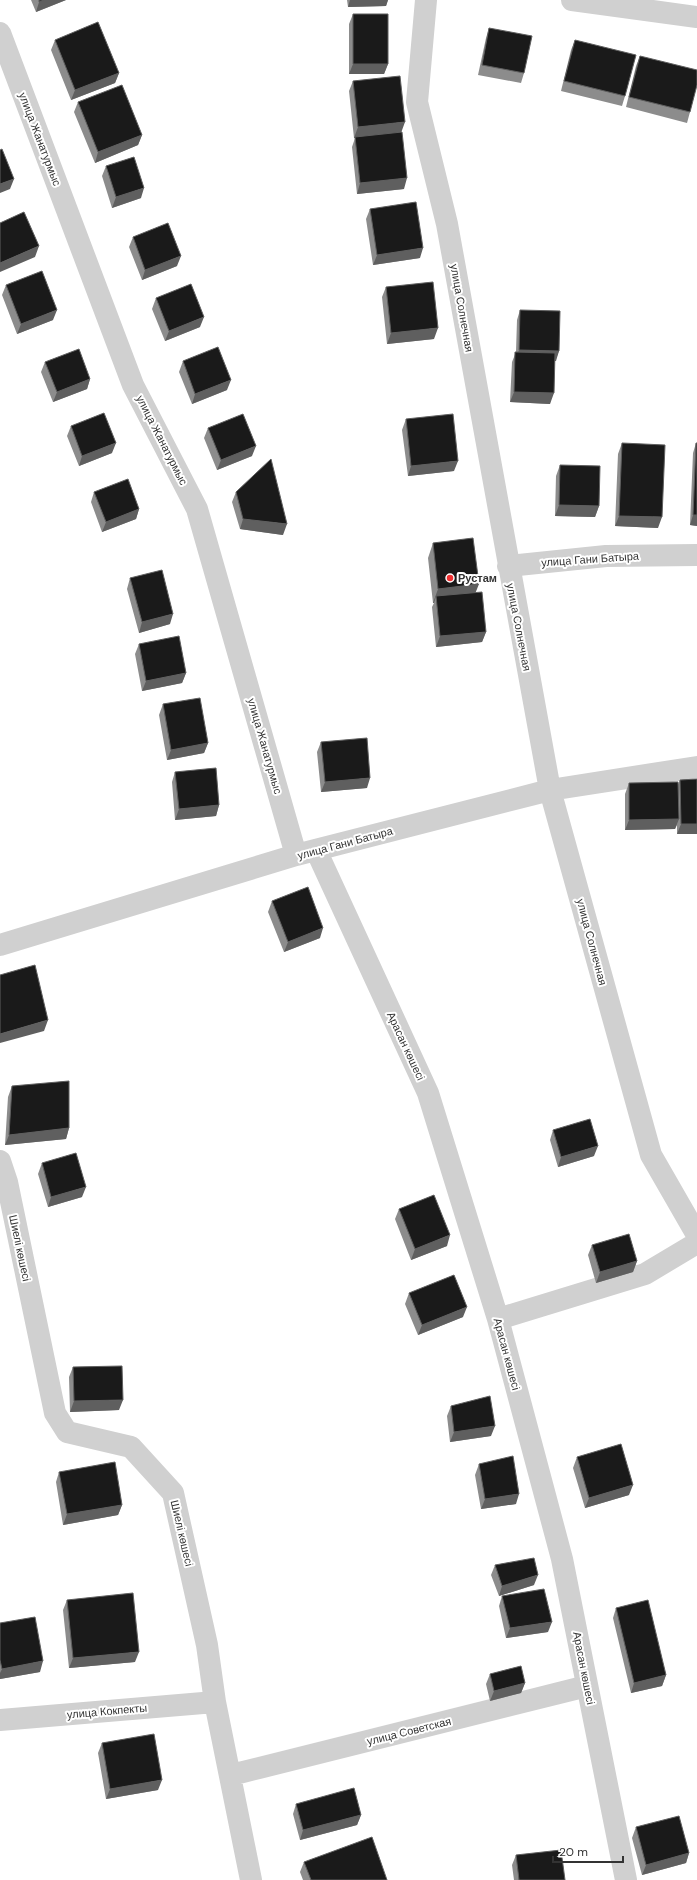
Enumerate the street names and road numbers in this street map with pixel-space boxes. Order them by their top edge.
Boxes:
street label: улица Жанатурмыс [16,90,64,188]
street label: улица Солнечная [447,263,477,353]
street label: улица Жанатурмыс [133,393,191,488]
street label: улица Гани Батыра [541,549,640,569]
street label: улица Солнечная [504,582,534,672]
street label: улица Жанатурмыс [245,696,286,796]
street label: улица Гани Батыра [296,823,395,862]
street label: улица Солнечная [574,897,610,987]
street label: Арасан көшесі [384,1010,428,1082]
street label: Шиелі көшесі [6,1213,34,1283]
street label: Арасан көшесі [491,1316,523,1392]
street label: Шиелі көшесі [168,1498,196,1568]
street label: Арасан көшесі [570,1630,598,1706]
street label: улица Кокпекты [66,1701,148,1721]
street label: улица Советская [365,1714,453,1748]

